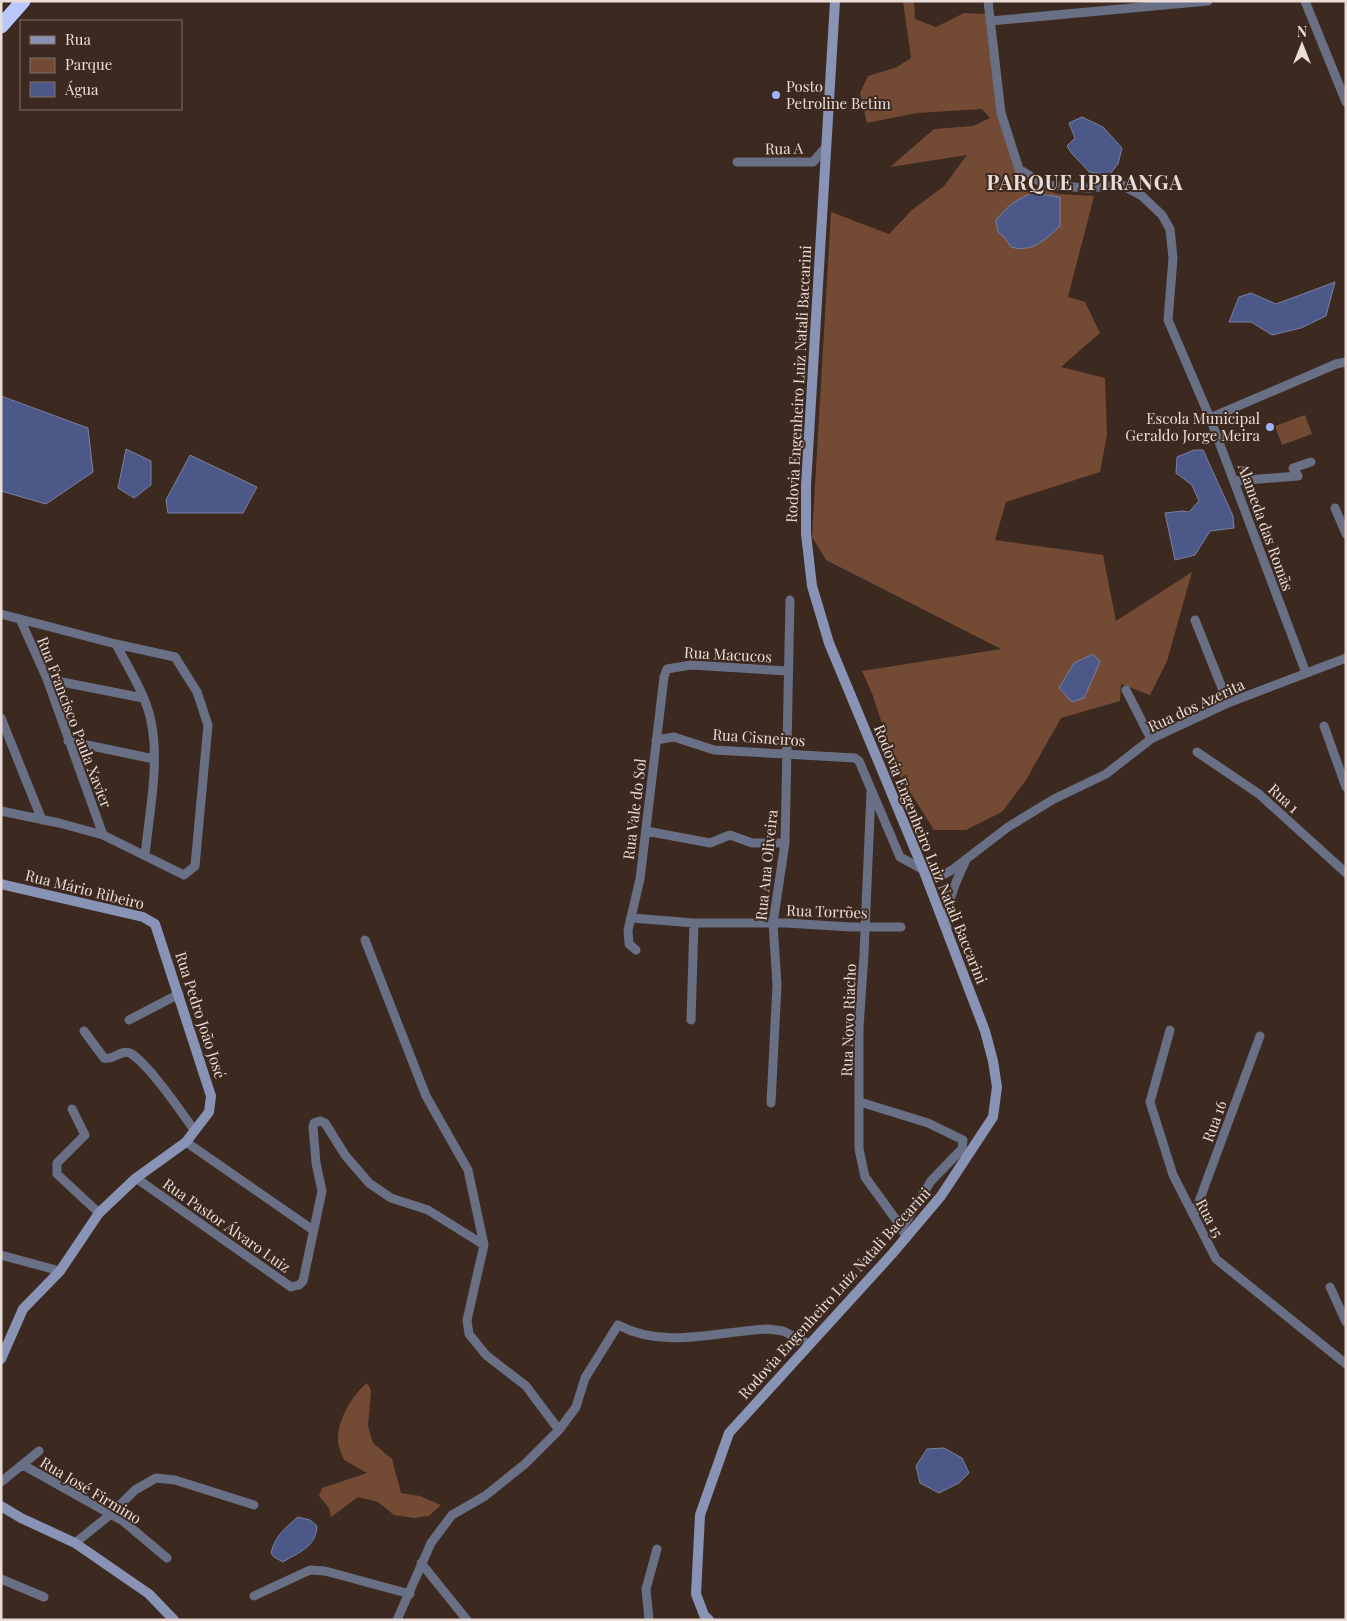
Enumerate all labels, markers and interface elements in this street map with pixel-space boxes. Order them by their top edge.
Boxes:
legend [20,20,182,110]
north arrow [1277,20,1327,70]
text: N [1297,22,1307,41]
text: Rua [65,29,91,49]
text: Parque [65,54,112,74]
place label: Posto Petroline Betim [786,76,892,113]
text: Água [64,79,99,99]
marker: Posto Petroline Betim [770,89,782,101]
street label: Rua A [765,138,804,158]
district label: PARQUE IPIRANGA [986,168,1184,195]
street label: Rodovia Engenheiro Luiz Natali Baccarini [781,244,815,523]
place label: Escola Municipal Geraldo Jorge Meira [1125,408,1261,445]
marker: Escola Municipal Geraldo Jorge Meira [1264,421,1276,433]
street label: Alameda das Romãs [1233,460,1298,593]
street label: Rua Francisco Paula Xavier [33,634,117,811]
street label: Rua Macucos [683,642,773,666]
street label: Rua dos Azerita [1144,674,1248,736]
street label: Rodovia Engenheiro Luiz Natali Baccarini [870,721,993,987]
street label: Rua Cisneiros [712,724,806,750]
street label: Rua Vale do Sol [618,757,650,861]
street label: Rua 1 [1264,779,1304,817]
street label: Rua Ana Oliveira [750,808,782,921]
street label: Rua Mário Ribeiro [23,865,147,913]
street label: Rua Torrões [786,900,868,922]
street label: Rua Pedro João José [171,949,231,1081]
street label: Rua Novo Riacho [836,963,860,1077]
street label: Rua 16 [1197,1097,1231,1145]
street label: Rua Pastor Álvaro Luiz [159,1173,295,1277]
street label: Rodovia Engenheiro Luiz Natali Baccarini [734,1183,935,1403]
street label: Rua 15 [1192,1195,1228,1241]
street label: Rua José Firmino [37,1452,145,1528]

